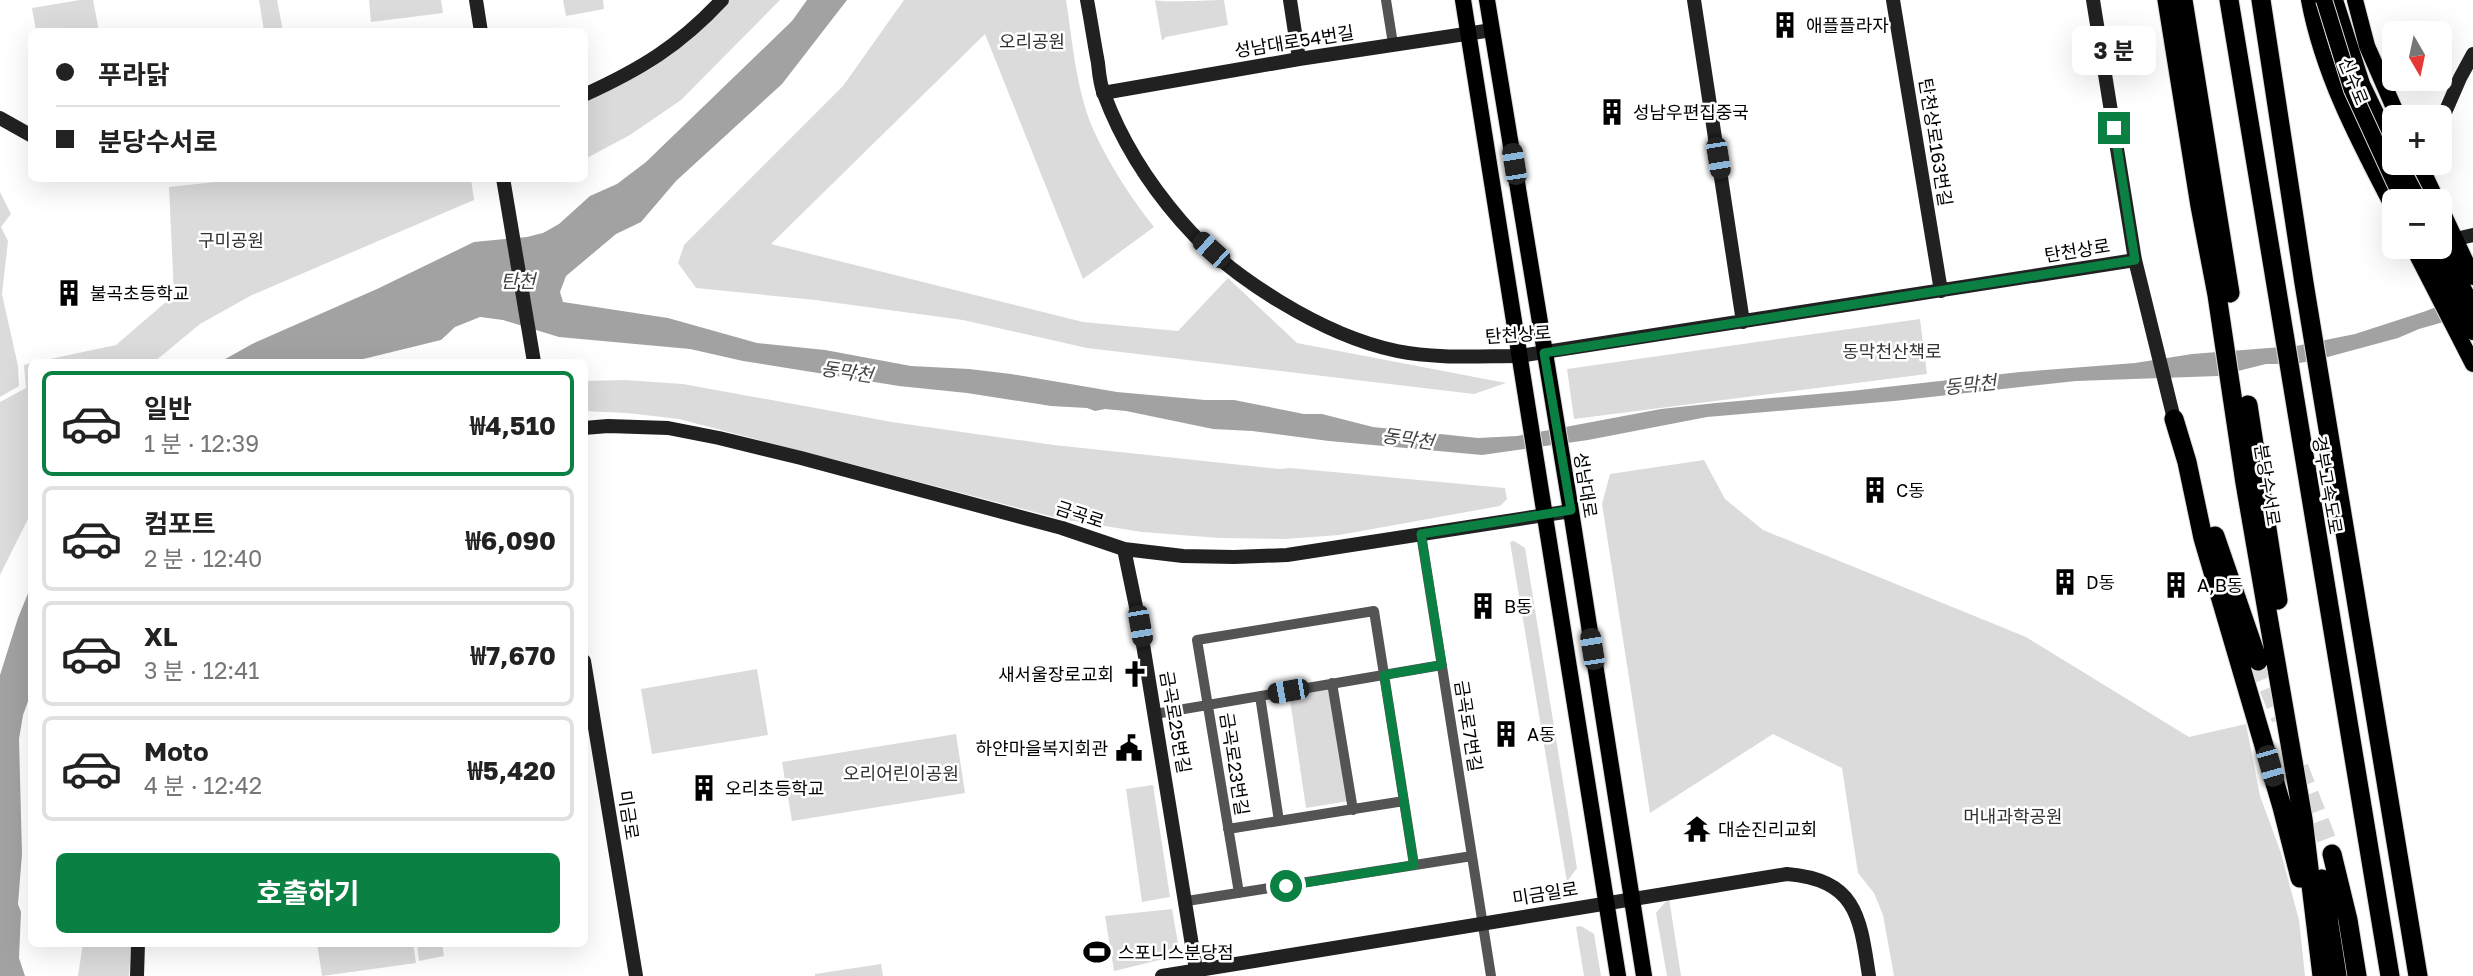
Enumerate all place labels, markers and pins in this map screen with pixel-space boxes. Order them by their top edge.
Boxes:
building icon: 애플플라자 [1770,10,1800,40]
place label: 애플플라자 [1806,14,1889,36]
building icon: 성남우편집중국 [1597,97,1627,127]
place label: 성남우편집중국 [1633,101,1749,123]
building icon: 불곡초등학교 [54,278,84,308]
place label: 불곡초등학교 [90,282,189,304]
building icon: C동 [1860,475,1890,505]
place label: C동 [1896,479,1925,501]
building icon: D동 [2050,567,2080,597]
building icon: A,B동 [2161,570,2191,600]
place label: D동 [2086,571,2115,593]
place label: A,B동 [2197,574,2243,596]
building icon: B동 [1468,591,1498,621]
place label: B동 [1504,595,1533,617]
church icon: 새서울장로교회 [1120,659,1150,689]
place label: 새서울장로교회 [998,663,1114,685]
building icon: A동 [1491,719,1521,749]
place label: A동 [1527,723,1556,745]
public building icon: 하얀마을복지회관 [1114,733,1144,763]
place label: 하얀마을복지회관 [976,737,1108,759]
building icon: 오리초등학교 [689,773,719,803]
place label: 오리초등학교 [725,777,824,799]
temple icon: 대순진리교회 [1682,814,1712,844]
place label: 대순진리교회 [1718,818,1817,840]
sports icon: 스포니스분당점 [1082,937,1112,967]
place label: 스포니스분당점 [1118,941,1234,963]

